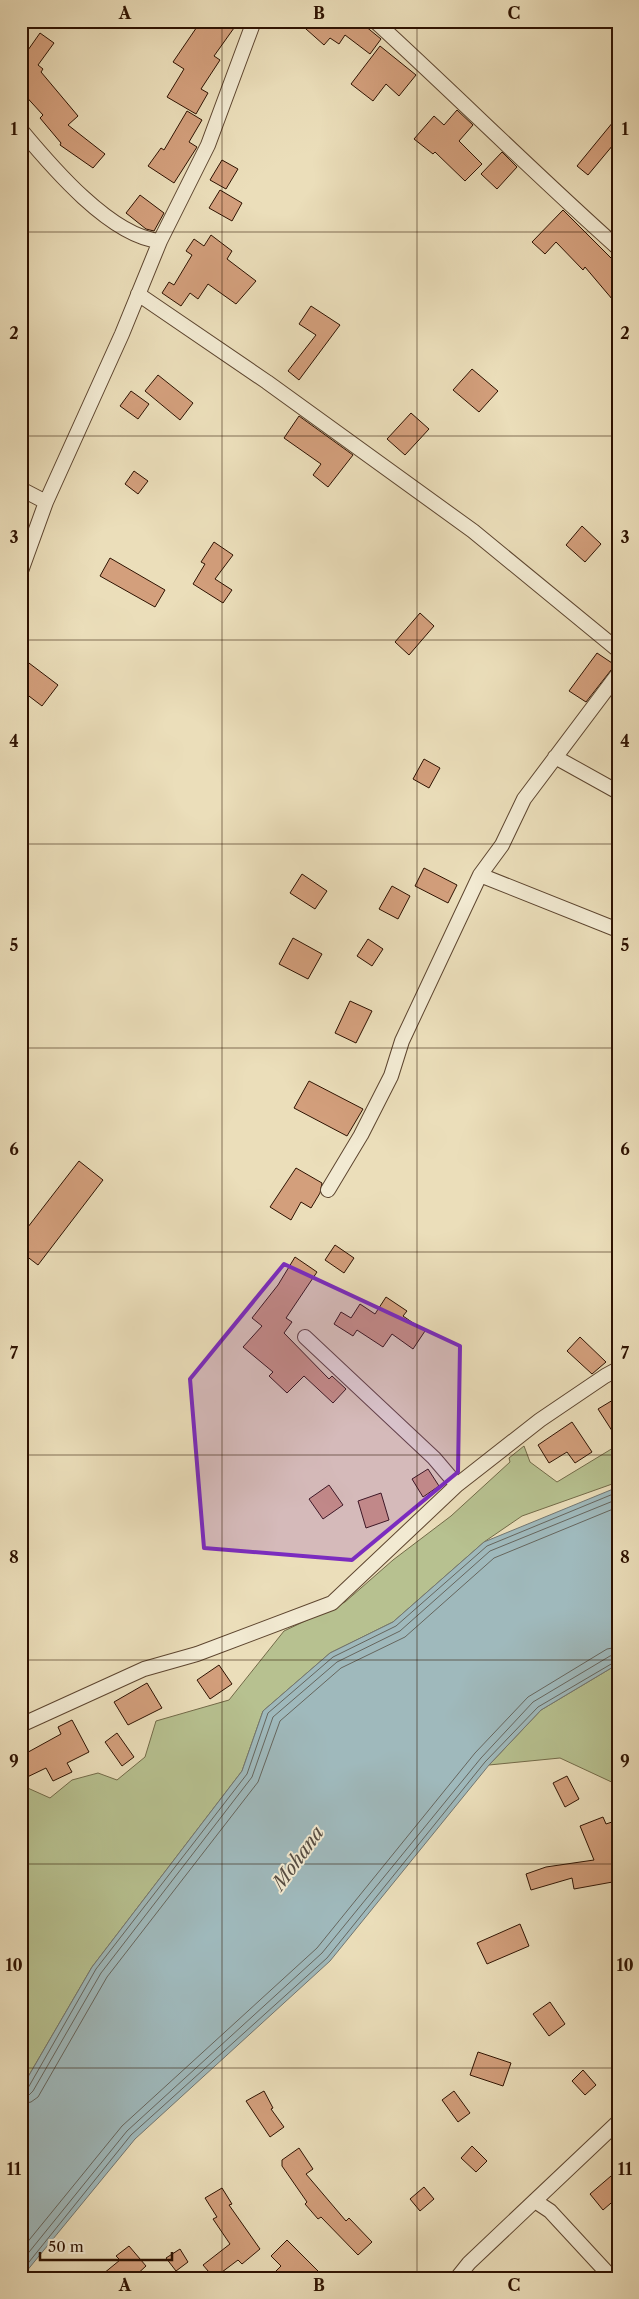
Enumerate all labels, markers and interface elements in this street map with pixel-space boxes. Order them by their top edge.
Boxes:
text: A [118,3,132,23]
text: B [313,3,325,23]
text: C [508,3,520,23]
text: 1 [10,119,18,139]
text: 1 [621,119,629,139]
text: 2 [9,323,19,343]
text: 2 [620,323,630,343]
text: 3 [9,527,19,547]
text: 3 [620,527,630,547]
text: 4 [9,731,19,751]
text: 4 [620,731,630,751]
text: 5 [10,935,19,955]
text: 5 [621,935,630,955]
text: 6 [9,1139,19,1159]
text: 6 [620,1139,630,1159]
text: 7 [10,1343,19,1363]
text: 7 [621,1343,630,1363]
text: 8 [9,1547,19,1567]
text: 8 [620,1547,630,1567]
text: 9 [9,1751,19,1771]
text: 9 [620,1751,630,1771]
water label: Mohana [266,1821,329,1896]
text: 10 [5,1955,23,1975]
text: 10 [616,1955,634,1975]
text: 11 [7,2159,22,2179]
text: 11 [618,2159,633,2179]
scale bar [40,2229,172,2261]
text: 50 m [48,2237,84,2256]
text: A [118,2275,132,2295]
text: B [313,2275,325,2295]
text: C [508,2275,520,2295]

